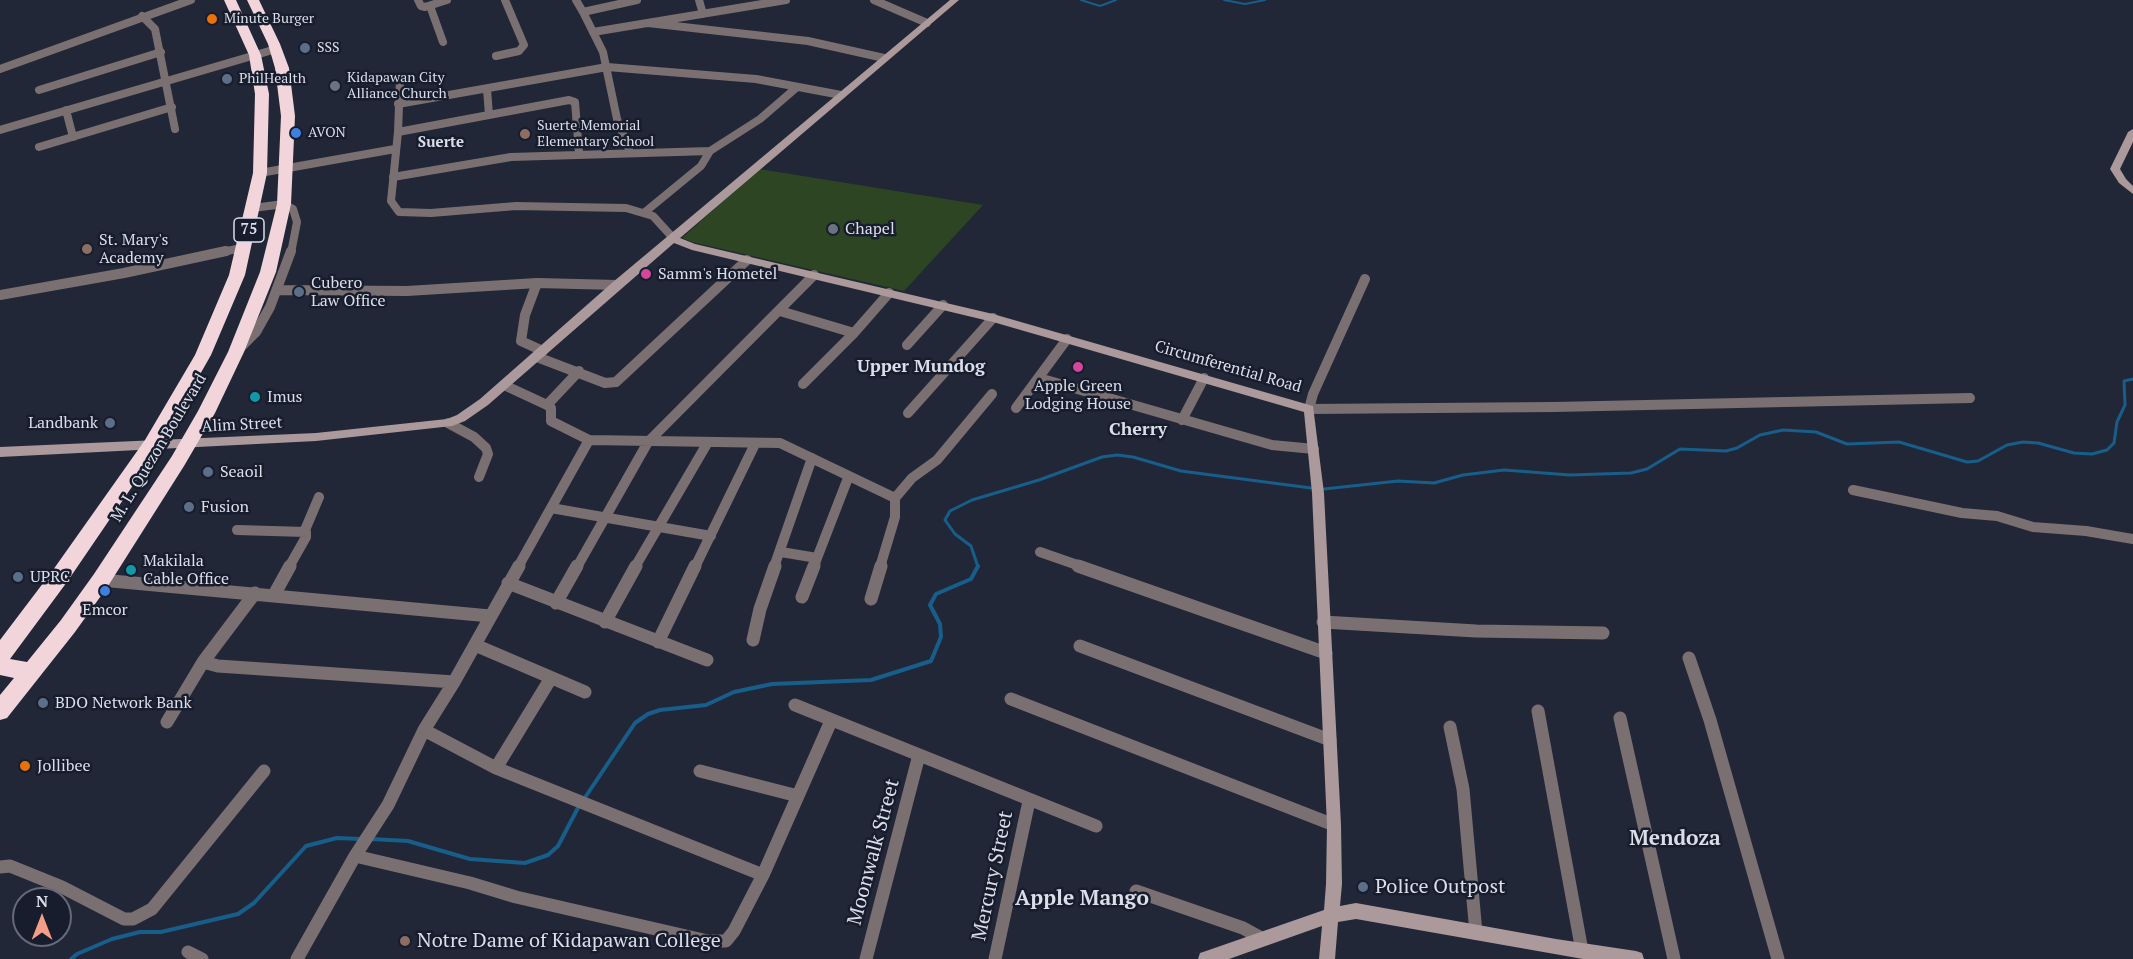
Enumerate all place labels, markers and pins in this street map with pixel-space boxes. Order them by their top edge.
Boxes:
place label: Minute Burger [224,11,314,27]
marker: Minute Burger [205,12,219,26]
place label: SSS [317,40,340,56]
marker: SSS [298,41,312,55]
place label: Kidapawan City Alliance Church [347,70,447,102]
place label: PhilHealth [239,71,306,87]
marker: PhilHealth [220,72,234,86]
marker: Kidapawan City Alliance Church [328,79,342,93]
place label: Suerte Memorial Elementary School [537,118,654,150]
place label: AVON [308,125,346,141]
marker: AVON [289,126,303,140]
marker: Suerte Memorial Elementary School [518,127,532,141]
place label: Chapel [845,219,895,239]
marker: Chapel [826,222,840,236]
place label: St. Mary's Academy [99,230,168,268]
marker: St. Mary's Academy [80,242,94,256]
place label: Samm's Hometel [658,264,777,284]
marker: Samm's Hometel [639,267,653,281]
place label: Cubero Law Office [311,273,386,311]
marker: Cubero Law Office [292,285,306,299]
marker: Apple Green Lodging House [1071,360,1085,374]
place label: Apple Green Lodging House [1025,376,1131,414]
place label: Imus [267,387,303,407]
marker: Imus [248,390,262,404]
place label: Landbank [28,413,98,433]
marker: Landbank [103,416,117,430]
place label: Seaoil [220,462,263,482]
marker: Seaoil [201,465,215,479]
place label: Fusion [201,497,249,517]
marker: Fusion [182,500,196,514]
place label: Makilala Cable Office [143,551,229,589]
marker: Makilala Cable Office [124,563,138,577]
place label: UPRC [30,567,70,587]
marker: UPRC [11,570,25,584]
marker: Emcor [98,584,112,598]
place label: Emcor [82,600,128,620]
place label: BDO Network Bank [55,693,192,713]
marker: BDO Network Bank [36,696,50,710]
place label: Jollibee [37,756,91,776]
marker: Jollibee [18,759,32,773]
place label: Police Outpost [1375,875,1505,899]
marker: Police Outpost [1356,880,1370,894]
place label: Notre Dame of Kidapawan College [417,929,721,953]
marker: Notre Dame of Kidapawan College [398,934,412,948]

